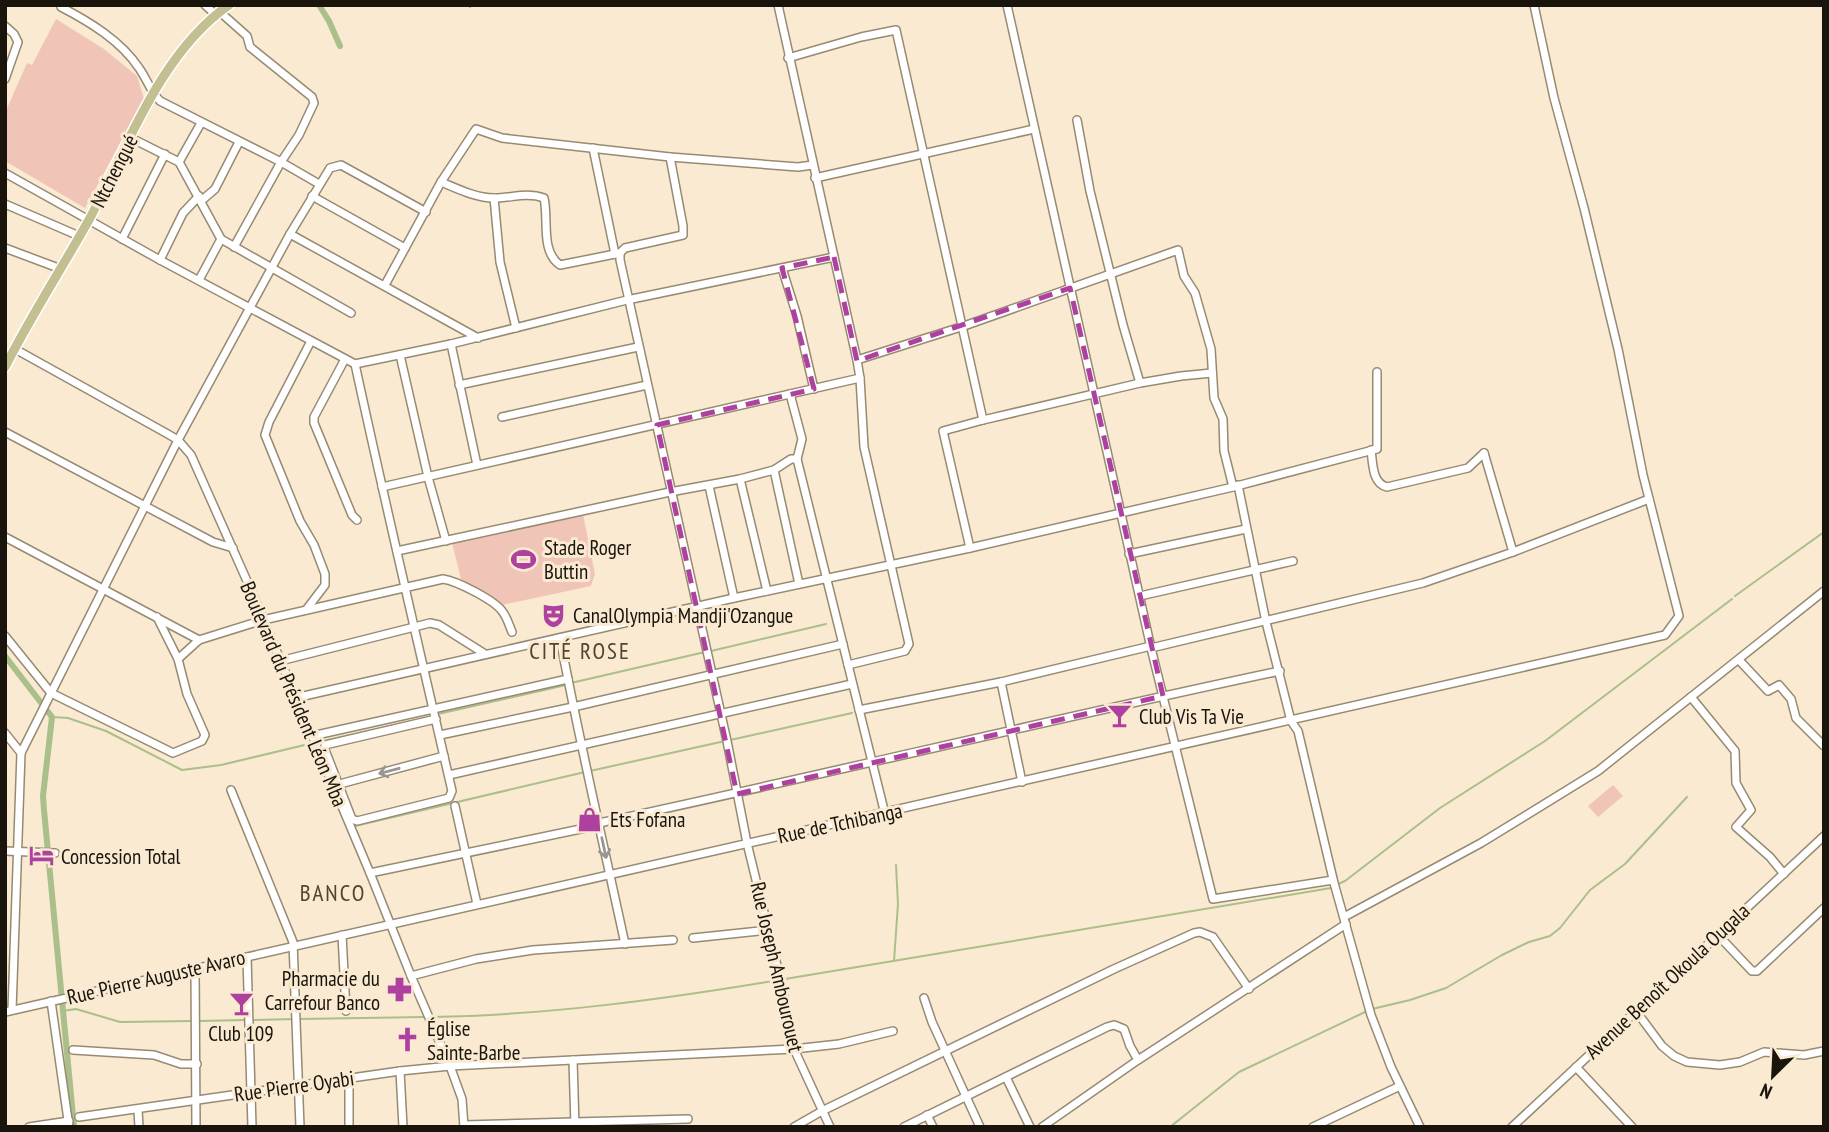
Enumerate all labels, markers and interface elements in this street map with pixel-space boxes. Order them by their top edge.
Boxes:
street label: Ntchengué [84,130,144,212]
place label: Stade Roger Buttin [544,534,631,585]
sports icon: Stade Roger Buttin [510,545,538,573]
street label: Boulevard du Président Léon Mba [234,577,354,811]
theatre icon: CanalOlympia Mandji'Ozangue [539,601,567,629]
place label: CanalOlympia Mandji'Ozangue [573,602,793,629]
district label: CITÉ ROSE [529,636,631,665]
bar icon: Club Vis Ta Vie [1105,702,1133,730]
place label: Club Vis Ta Vie [1139,703,1244,730]
one-way arrow [378,765,400,778]
street label: Rue de Tchibanga [775,797,905,849]
shop icon: Ets Fofana [576,805,604,833]
place label: Ets Fofana [610,806,685,833]
one-way arrow [598,836,612,859]
hotel icon: Concession Total [27,842,55,870]
place label: Concession Total [61,843,181,870]
district label: BANCO [300,878,366,907]
street label: Rue Joseph Ambourouet [744,879,810,1055]
street label: Avenue Benoît Okoula Ougala [1579,897,1755,1065]
street label: Rue Pierre Auguste Avaro [64,943,248,1011]
place label: Pharmacie du Carrefour Banco [265,965,380,1016]
pharmacy icon: Pharmacie du Carrefour Banco [386,976,414,1004]
bar icon: Club 109 [227,990,255,1018]
place label: Église Sainte-Barbe [427,1015,520,1066]
place label: Club 109 [208,1020,274,1047]
church icon: Église Sainte-Barbe [393,1026,421,1054]
north arrow [1738,1041,1808,1111]
street label: Rue Pierre Oyabi [232,1064,356,1108]
text: N [1757,1078,1776,1105]

